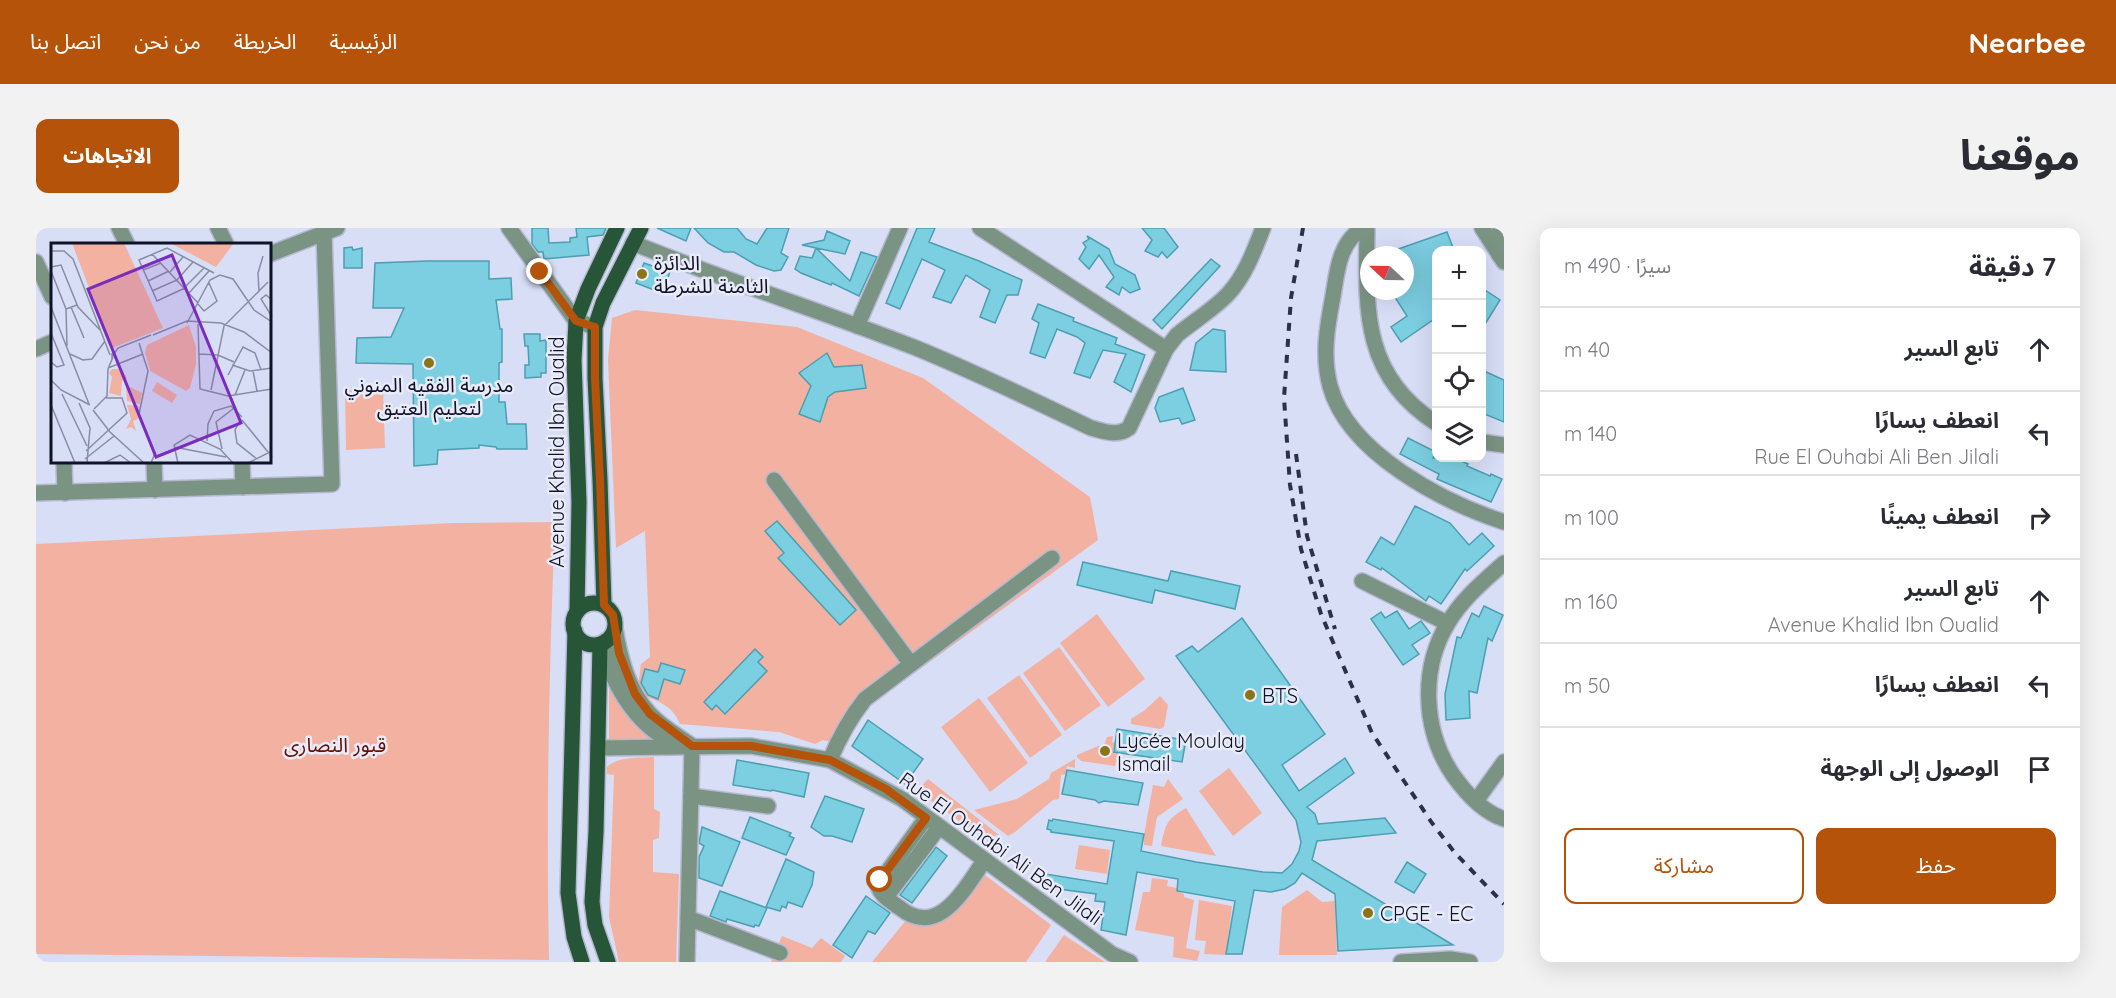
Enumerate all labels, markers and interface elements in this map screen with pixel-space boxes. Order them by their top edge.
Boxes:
text: Nearbee [1968,25,2086,60]
text: اتصل بنا [30,28,101,54]
text: من نحن [134,28,201,54]
text: الخريطة [234,28,297,54]
text: الرئيسية [330,28,397,54]
button: الاتجاهات [36,119,179,193]
text: موقعنا [1960,128,2080,181]
inset map [51,243,272,464]
north arrow [1360,246,1414,300]
map controls [1432,246,1486,462]
button: + [1432,246,1486,300]
place label: الدائرة الثامنة للشرطة [654,250,769,298]
text: 7 دقيقة [1969,250,2056,283]
text: سيرًا · 490 m [1564,253,1671,278]
route end [526,258,552,284]
marker: الدائرة الثامنة للشرطة [635,267,649,281]
button: − [1432,300,1486,354]
icon: ahead [2023,333,2056,366]
text: تابع السير [1905,334,1999,362]
street label: Avenue Khalid Ibn Oualid [544,336,569,568]
text: 40 m [1564,337,1610,362]
button: locate [1432,354,1486,408]
marker: مدرسة الفقيه المنوني لتعليم العتيق [422,356,436,370]
place label: مدرسة الفقيه المنوني لتعليم العتيق [344,372,514,423]
text: انعطف يسارًا [1875,406,1999,434]
button: layers [1432,408,1486,462]
icon: left [2023,417,2056,450]
text: 140 m [1564,421,1617,446]
text: Rue El Ouhabi Ali Ben Jilali [1754,444,1999,469]
icon: right [2023,501,2056,534]
text: انعطف يمينًا [1880,502,1999,530]
text: 100 m [1564,505,1619,530]
text: تابع السير [1905,574,1999,602]
icon: ahead [2023,585,2056,618]
text: 160 m [1564,589,1618,614]
text: Avenue Khalid Ibn Oualid [1768,612,1999,637]
icon: left [2023,669,2056,702]
text: انعطف يسارًا [1875,670,1999,698]
text: 50 m [1564,673,1611,698]
place label: BTS [1262,683,1298,708]
marker: BTS [1243,688,1257,702]
place label: Lycée Moulay Ismail [1117,728,1245,776]
park label: قبور النصارى [284,732,386,757]
marker: Lycée Moulay Ismail [1098,744,1112,758]
icon: arrive [2023,753,2056,786]
text: الوصول إلى الوجهة [1821,754,1999,782]
street label: Rue El Ouhabi Ali Ben Jilali [895,766,1107,930]
button: مشاركة [1564,828,1804,904]
button: حفظ [1816,828,2056,904]
route start [866,866,892,892]
place label: CPGE - EC [1380,901,1473,926]
marker: CPGE - EC [1361,906,1375,920]

